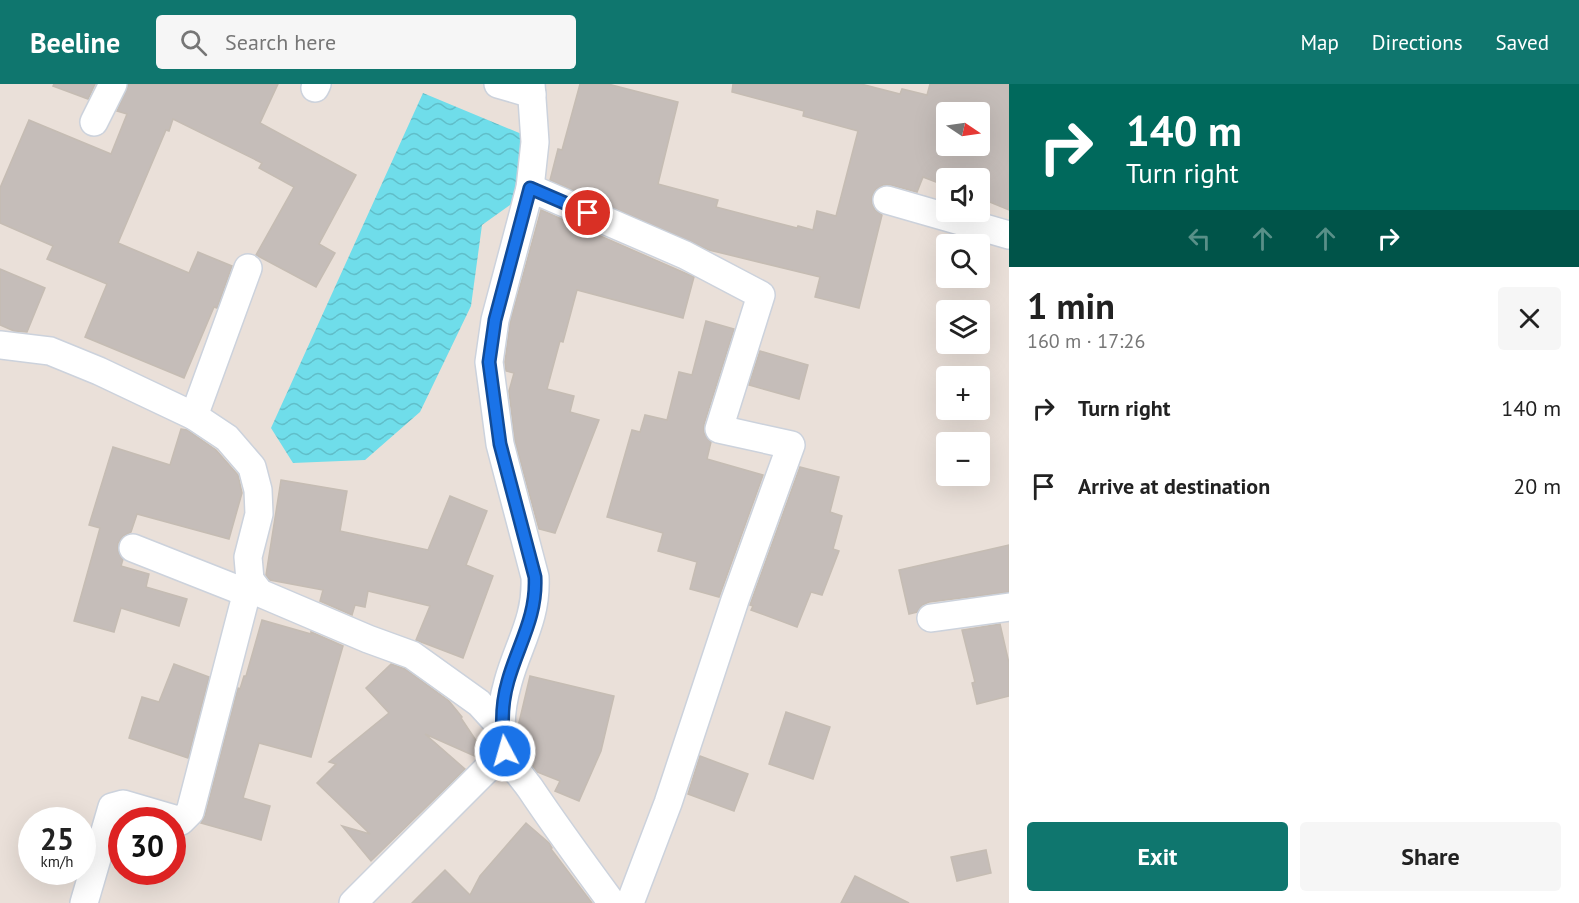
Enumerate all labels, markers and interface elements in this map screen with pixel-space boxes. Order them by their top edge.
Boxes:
search box [156,15,576,69]
text: Beeline [30,24,120,61]
icon: search [177,26,210,59]
text: Search here [225,28,336,56]
text: Map [1300,29,1339,56]
text: Directions [1372,29,1463,56]
text: Saved [1496,29,1549,56]
north arrow [936,102,990,156]
map controls [936,102,990,486]
text: 140 m [1126,103,1242,158]
icon: right [1027,108,1105,186]
text: Turn right [1126,156,1239,190]
button: sound [936,168,990,222]
pin [562,187,613,238]
icon: arrive [571,196,604,229]
icon: left [1183,222,1216,255]
icon: ahead [1246,222,1279,255]
icon: ahead [1309,222,1342,255]
icon: right [1372,222,1405,255]
button: search [936,234,990,288]
text: 1 min [1027,282,1115,329]
button: close [1498,287,1561,350]
button: layers [936,300,990,354]
text: 160 m · 17:26 [1027,328,1145,354]
button: + [936,366,990,420]
icon: right [1027,392,1060,425]
text: Turn right [1078,394,1170,422]
text: 140 m [1501,394,1561,422]
button: − [936,432,990,486]
icon: arrive [1027,470,1060,503]
text: Arrive at destination [1078,472,1270,500]
text: 20 m [1513,472,1561,500]
position arrow [473,719,537,783]
speed limit sign: 30 [108,807,186,885]
text: 25 [40,819,74,858]
button: Exit [1027,822,1288,891]
button: Share [1300,822,1561,891]
text: km/h [41,852,73,871]

